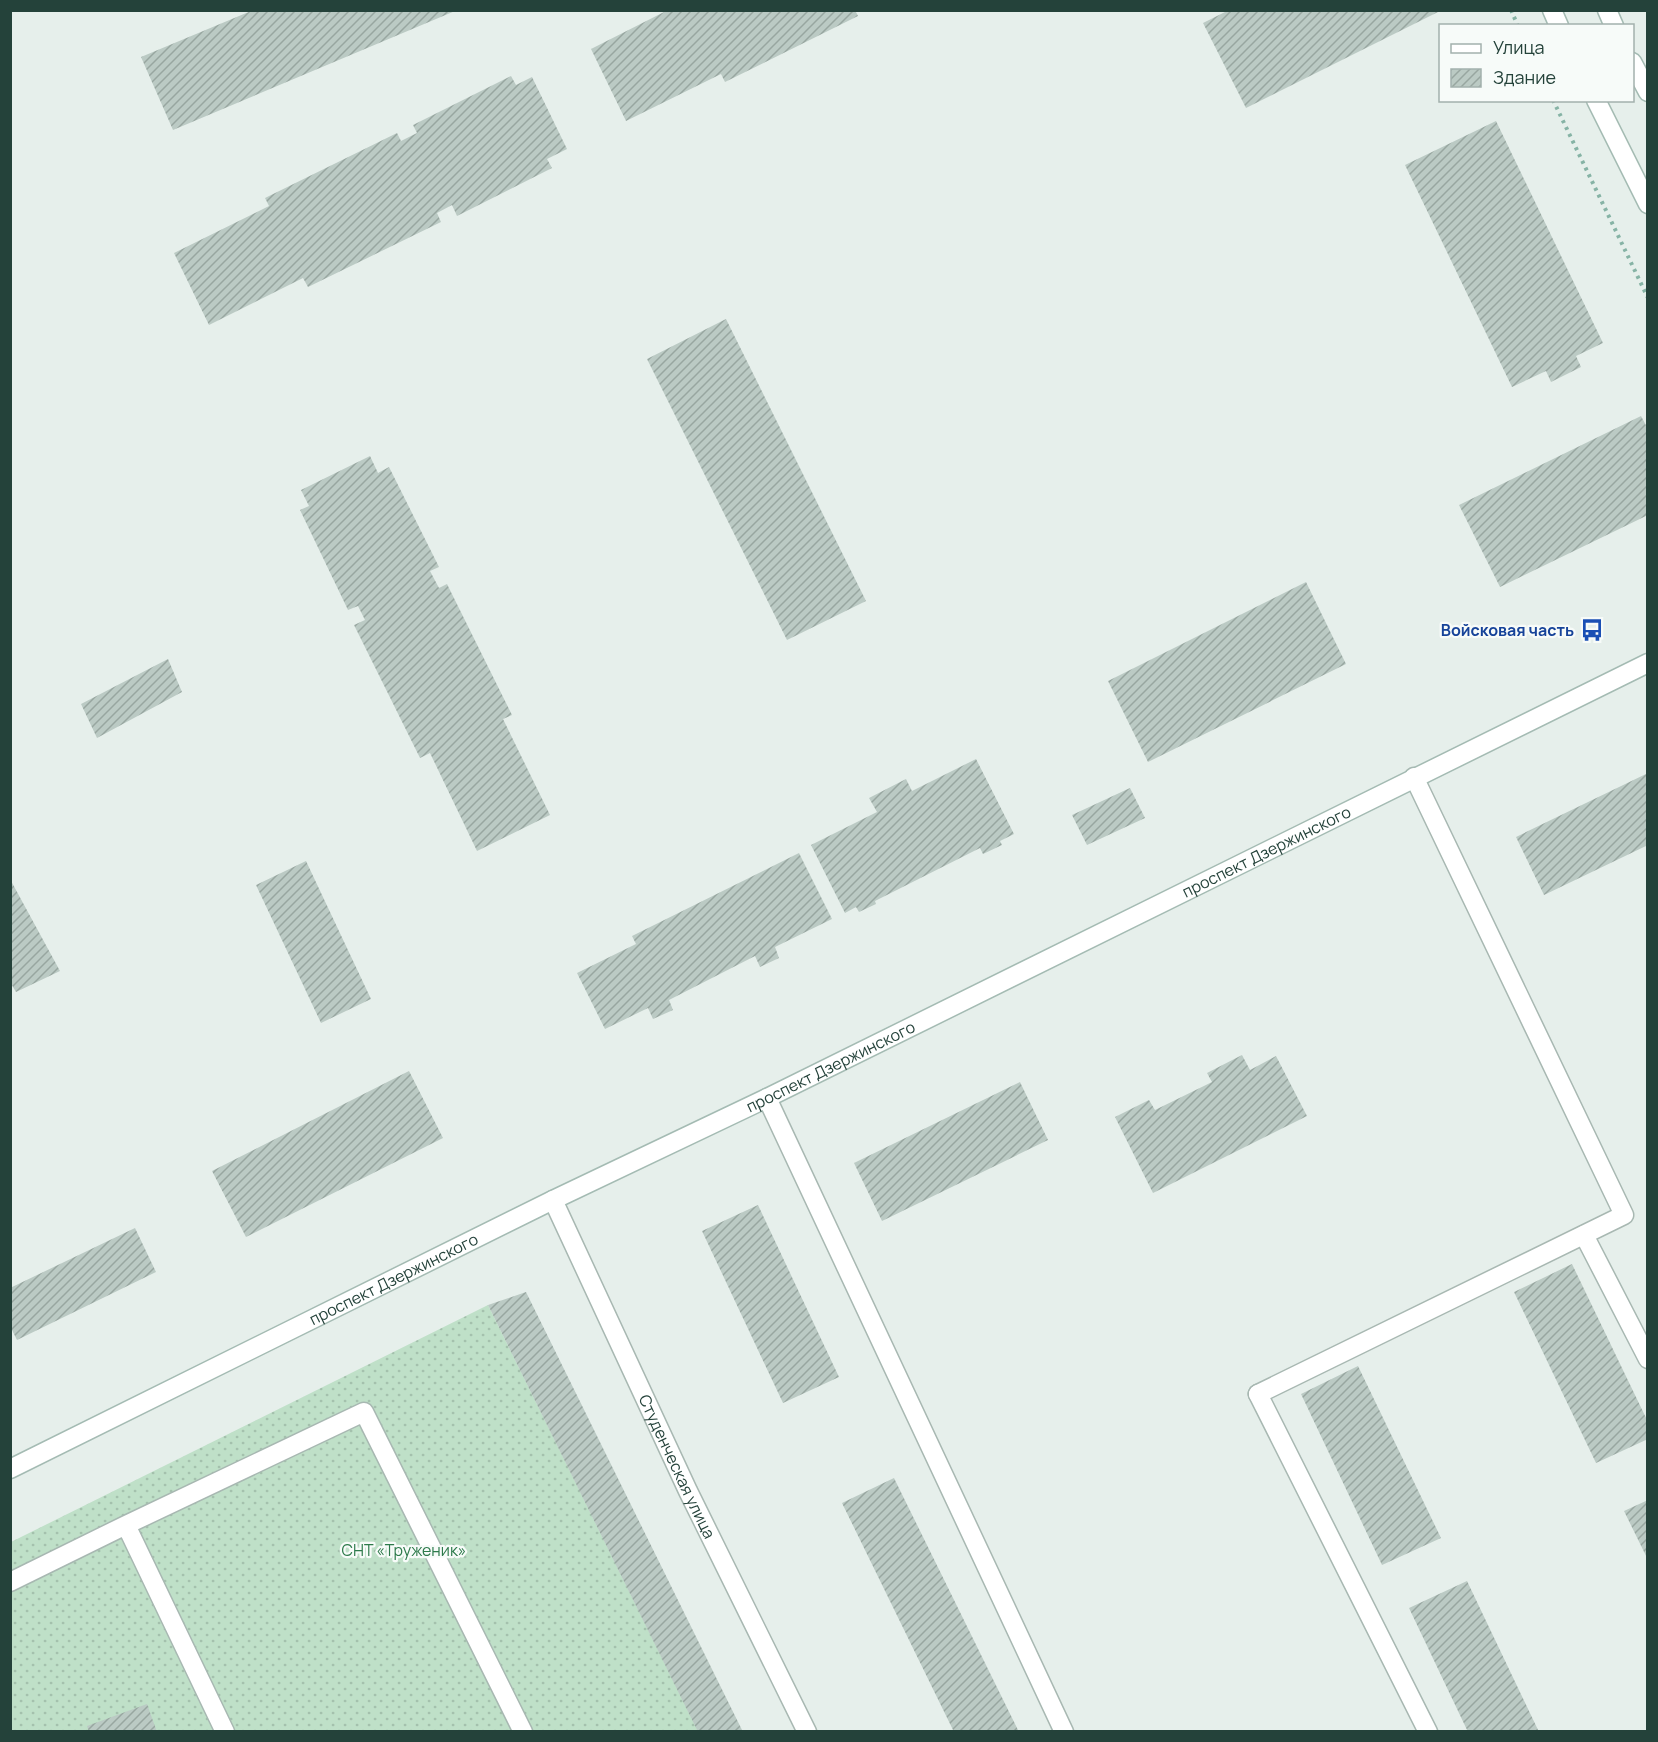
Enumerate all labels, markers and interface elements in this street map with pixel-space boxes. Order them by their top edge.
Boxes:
legend [1439,24,1634,102]
text: Улица [1493,35,1545,59]
text: Здание [1493,65,1556,89]
bus stop icon: Войсковая часть [1579,617,1605,643]
place label: Войсковая часть [1441,619,1574,641]
street label: проспект Дзержинского [1178,800,1355,902]
street label: проспект Дзержинского [743,1016,919,1117]
street label: проспект Дзержинского [305,1228,482,1330]
street label: Студенческая улица [634,1391,721,1542]
park label: СНТ «Труженик» [342,1539,466,1561]

